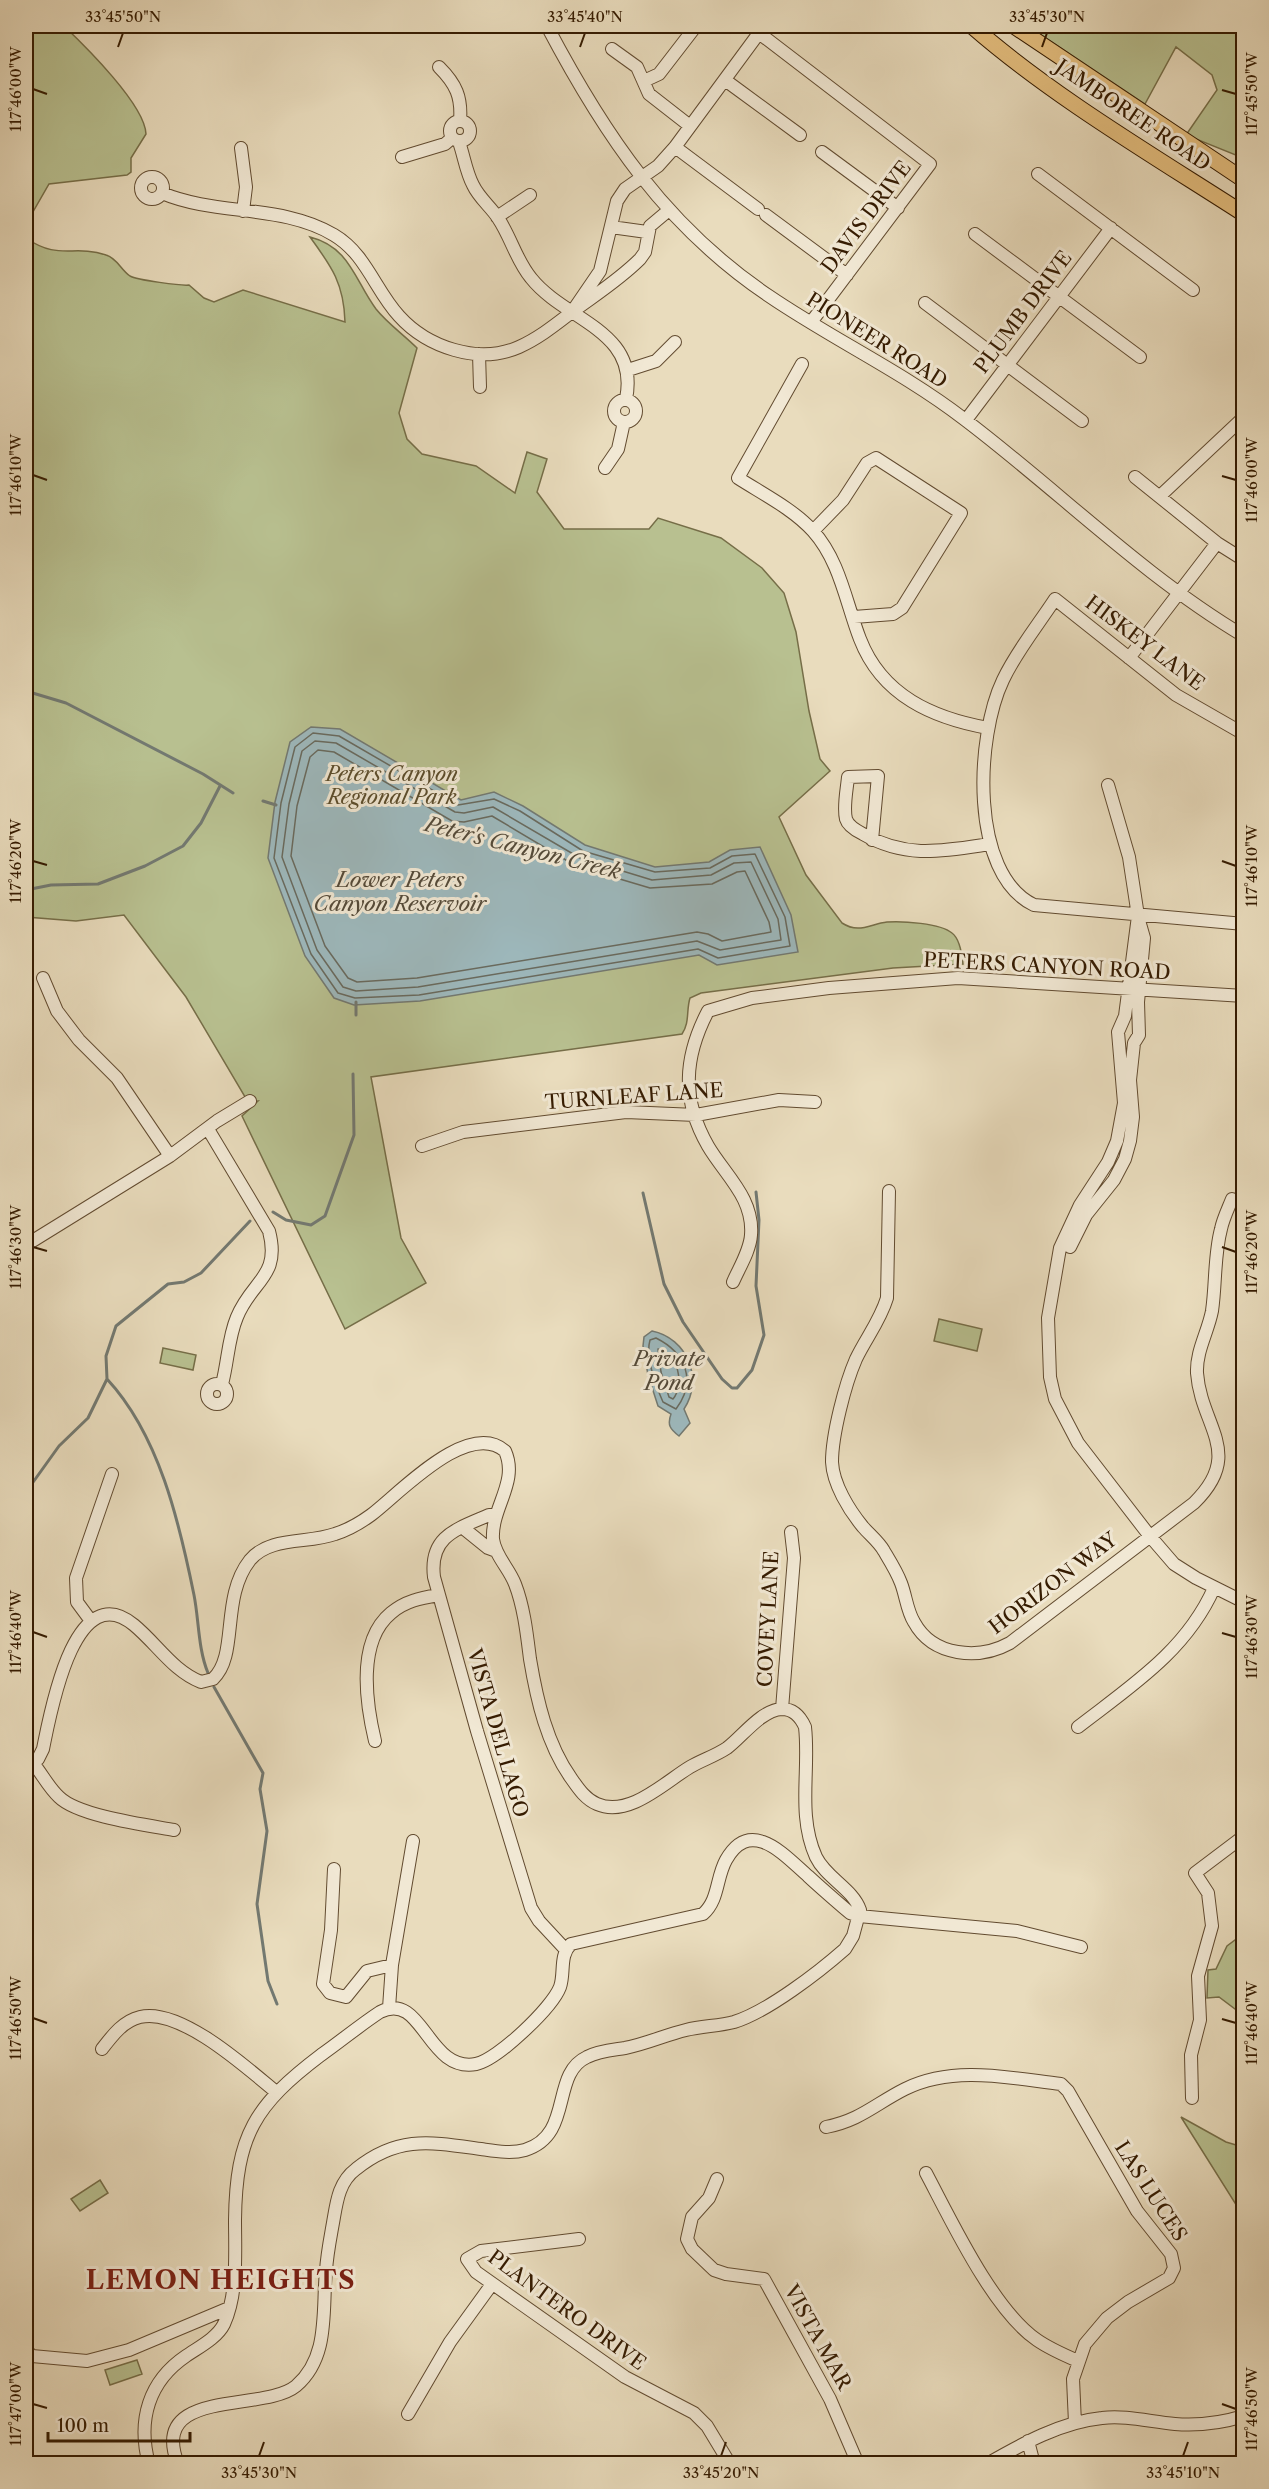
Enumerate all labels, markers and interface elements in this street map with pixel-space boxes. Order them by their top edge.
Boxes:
text: 33°45'50"N [85,7,161,26]
text: 33°45'40"N [547,7,623,26]
text: 33°45'30"N [1009,7,1085,26]
text: 117°46'00"W [6,46,25,132]
text: 117°45'50"W [1242,52,1261,136]
street label: JAMBOREE ROAD [1049,53,1215,176]
street label: DAVIS DRIVE [816,156,916,278]
street label: PLUMB DRIVE [969,246,1077,378]
street label: PIONEER ROAD [802,287,952,393]
text: 117°46'10"W [6,433,25,516]
text: 117°46'00"W [1242,437,1261,523]
street label: HISKEY LANE [1081,590,1209,696]
park label: Peters Canyon Regional Park [324,762,458,809]
water label: Peter's Canyon Creek [421,811,624,884]
text: 117°46'20"W [6,818,25,903]
text: 117°46'10"W [1242,824,1261,907]
water label: Lower Peters Canyon Reservoir [314,867,488,916]
street label: PETERS CANYON ROAD [923,948,1171,984]
street label: TURNLEAF LANE [544,1078,724,1114]
text: 117°46'30"W [6,1204,25,1289]
text: 117°46'20"W [1242,1209,1261,1294]
water label: Private Pond [631,1346,706,1395]
street label: HORIZON WAY [984,1526,1123,1639]
street label: COVEY LANE [752,1550,784,1688]
text: 117°46'40"W [6,1590,25,1674]
text: 117°46'30"W [1242,1594,1261,1679]
street label: VISTA DEL LAGO [462,1645,534,1820]
text: 117°46'50"W [6,1975,25,2060]
text: 117°46'40"W [1242,1981,1261,2065]
street label: LAS LUCES [1110,2136,1192,2246]
street label: PLANTERO DRIVE [483,2245,651,2375]
district label: LEMON HEIGHTS [86,2264,356,2296]
street label: VISTA MAR [779,2279,857,2395]
text: 117°47'00"W [6,2361,25,2446]
text: 117°46'50"W [1242,2366,1261,2451]
scale bar [48,2405,190,2443]
text: 100 m [57,2415,109,2437]
text: 33°45'30"N [221,2463,297,2482]
text: 33°45'20"N [683,2463,759,2482]
text: 33°45'10"N [1146,2463,1220,2482]

